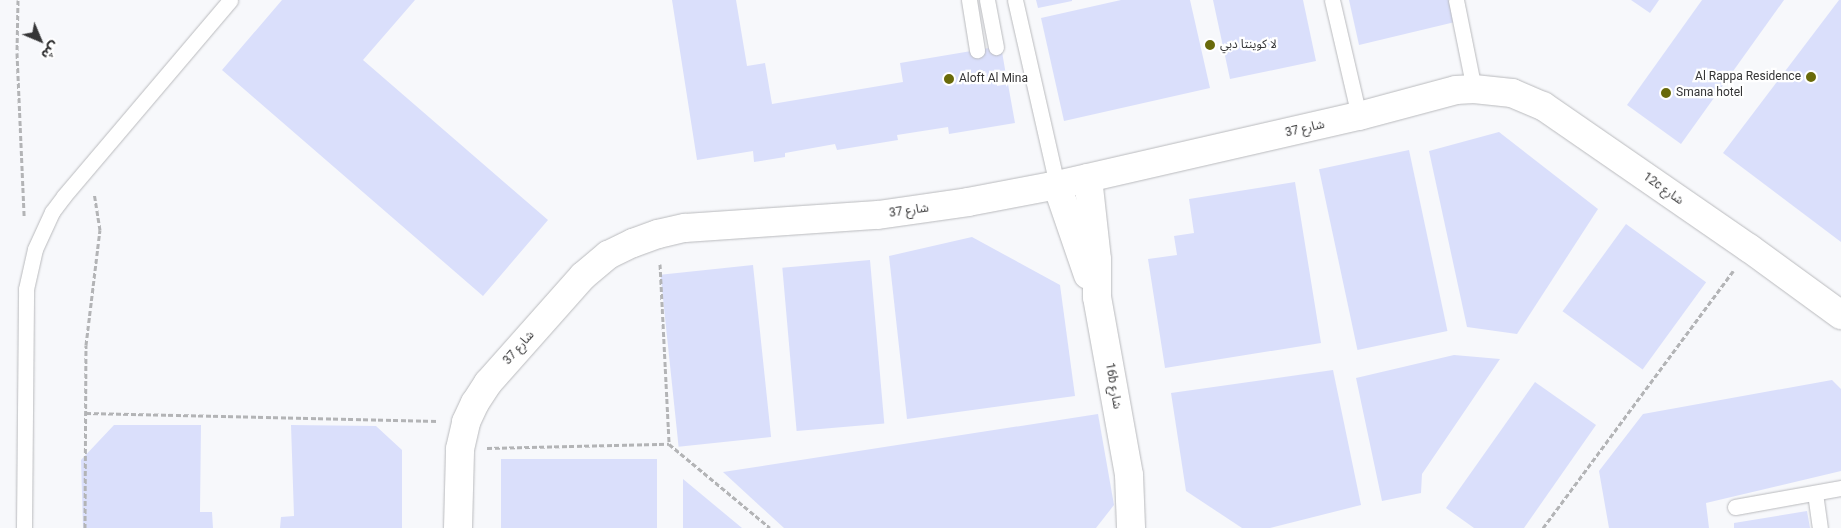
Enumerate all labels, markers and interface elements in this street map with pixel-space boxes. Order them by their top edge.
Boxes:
north arrow [15,15,65,65]
text: ش [38,38,63,63]
place label: لا كوينتا دبي [1220,38,1277,52]
marker: لا كوينتا دبي [1204,39,1216,51]
place label: Al Rappa Residence [1695,70,1801,84]
marker: Al Rappa Residence [1805,71,1817,83]
place label: Aloft Al Mina [959,72,1028,86]
marker: Aloft Al Mina [943,73,955,85]
place label: Smana hotel [1676,86,1743,100]
marker: Smana hotel [1660,87,1672,99]
street label: شارع 37 [1284,118,1326,140]
street label: 12c شارع [1640,170,1686,208]
street label: شارع 37 [888,201,930,221]
street label: شارع 37 [500,328,538,368]
street label: 16b شارع [1102,362,1124,410]

